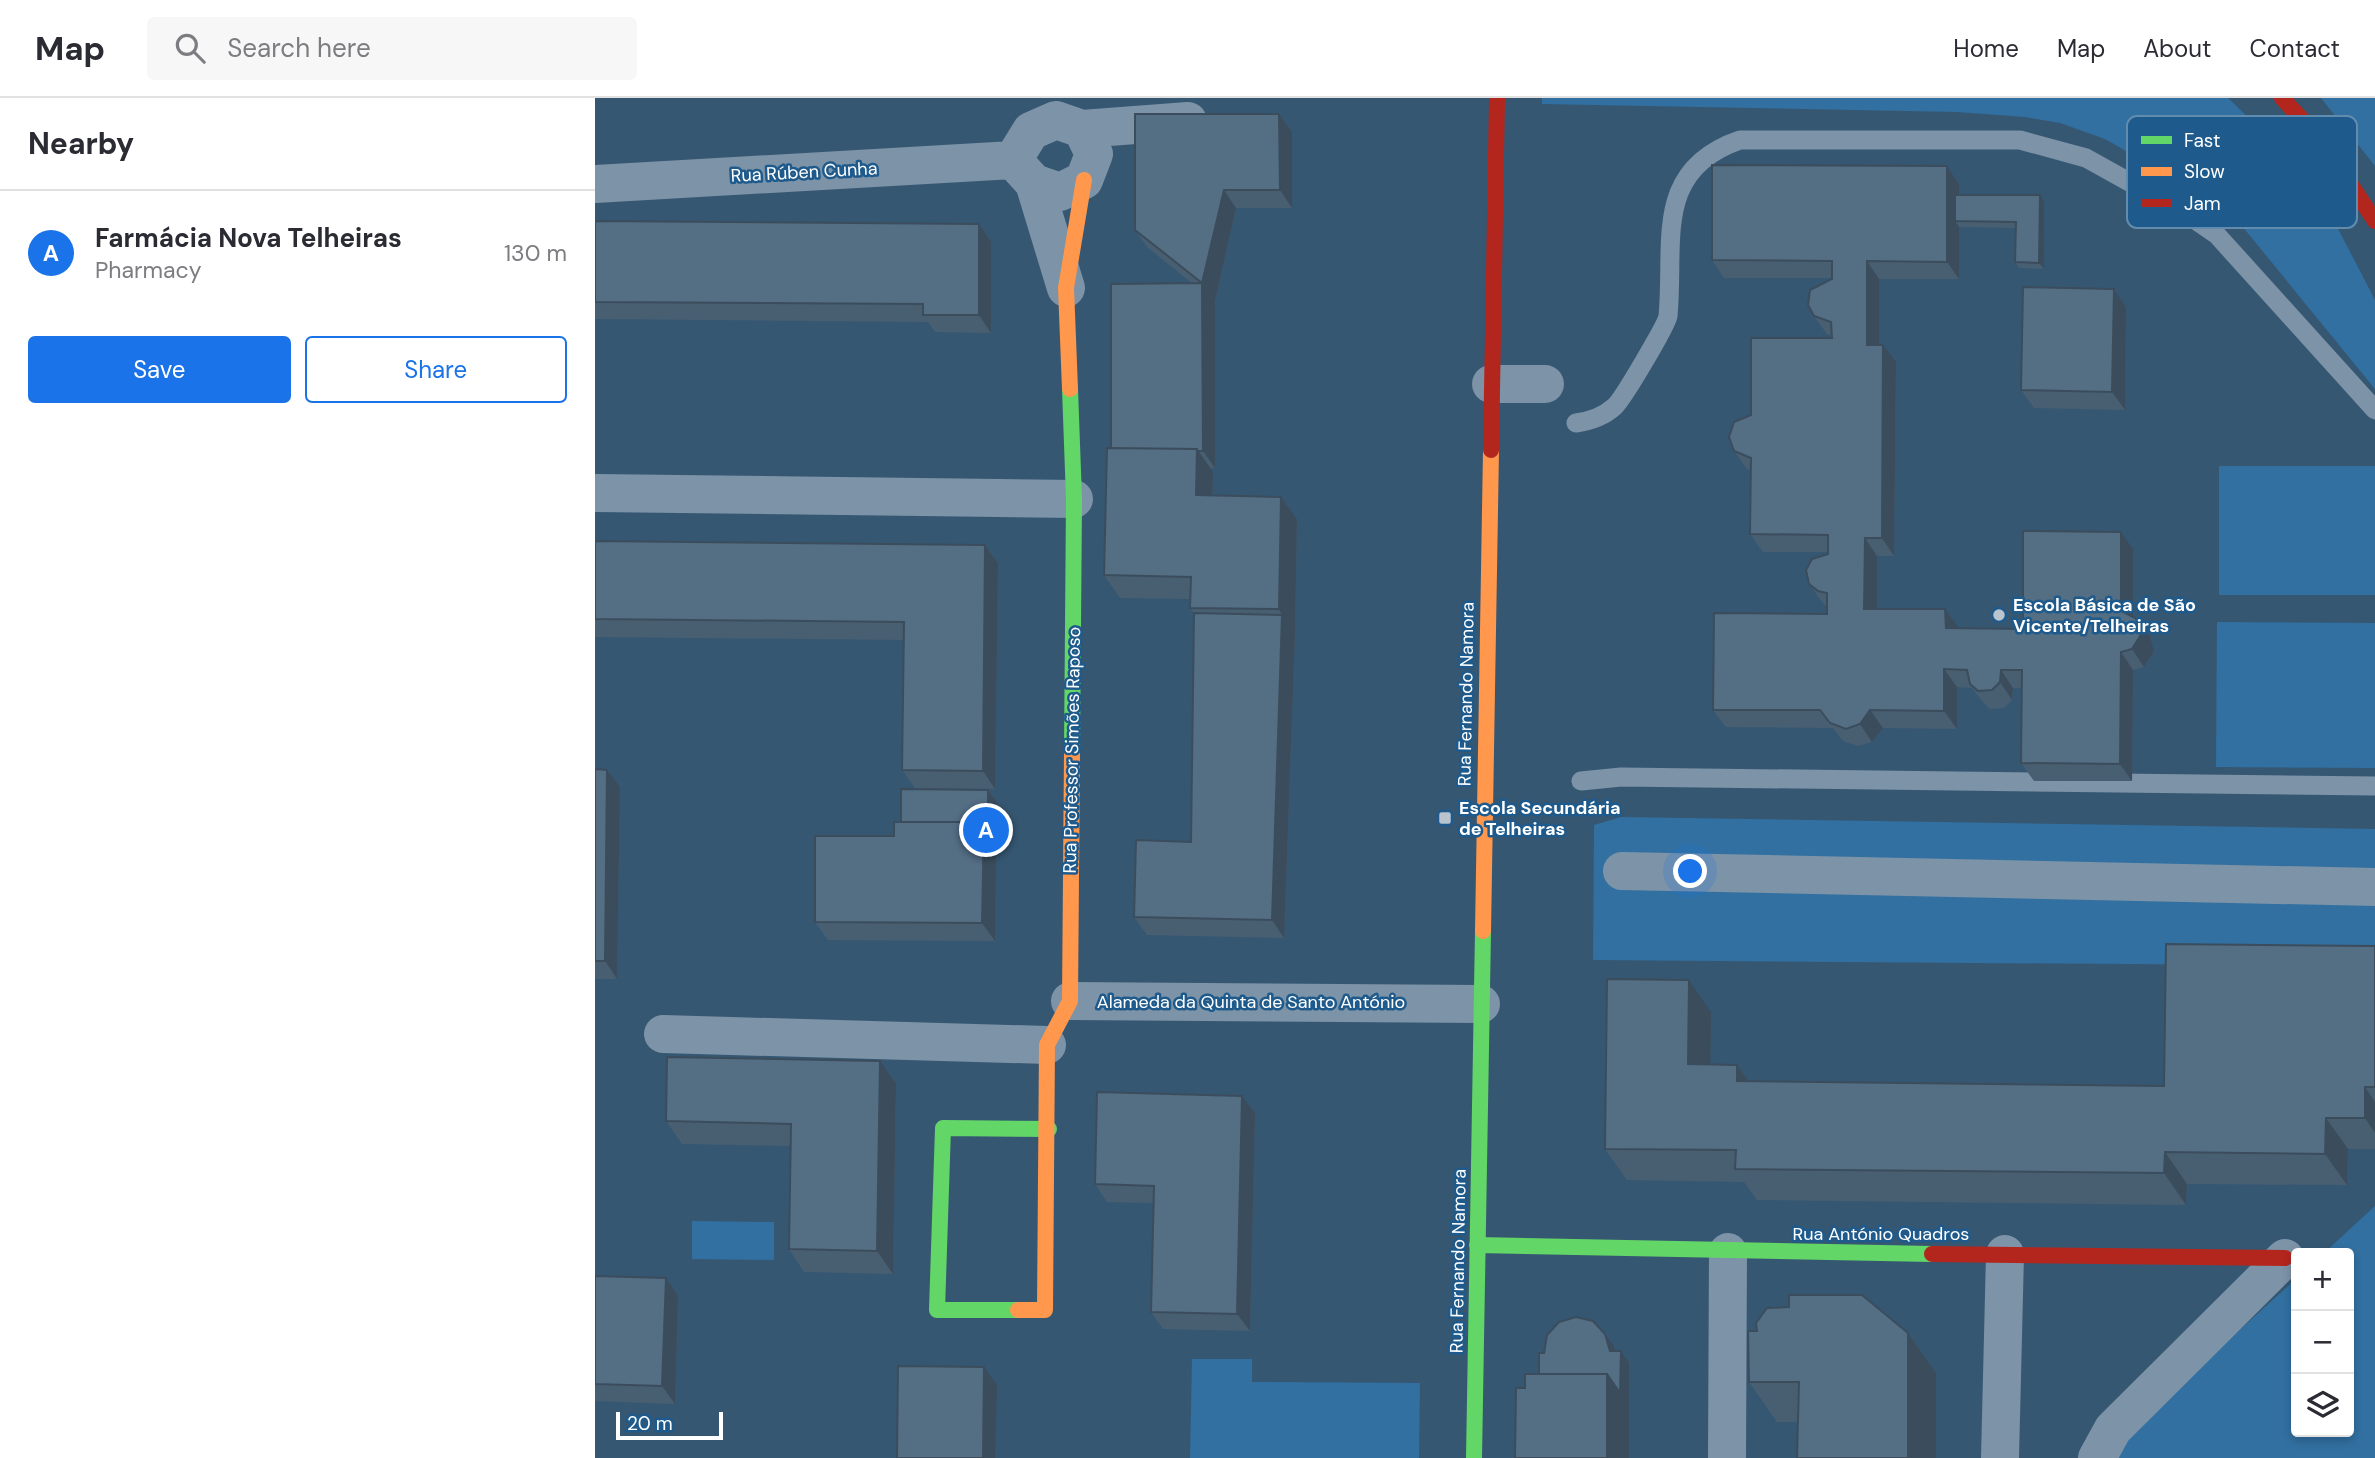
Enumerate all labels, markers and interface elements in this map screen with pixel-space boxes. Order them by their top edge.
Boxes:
search box [147,17,637,80]
text: Map [35,27,105,70]
icon: search [171,29,209,67]
text: Search here [227,31,371,65]
text: Home [1953,33,2019,64]
text: Map [2057,33,2105,64]
text: About [2143,33,2212,64]
text: Contact [2250,33,2340,64]
legend [2127,116,2357,228]
text: Nearby [28,124,134,163]
text: Fast [2184,128,2220,153]
street label: Rua Rúben Cunha [730,156,878,188]
text: Slow [2184,159,2225,184]
text: Jam [2184,191,2221,216]
text: Farmácia Nova Telheiras [95,221,402,255]
text: A [43,238,59,268]
text: 130 m [504,238,567,268]
text: Pharmacy [95,255,202,285]
button: Save [28,336,291,403]
button: Share [305,336,567,403]
place label: Escola Básica de São Vicente/Telheiras [2013,593,2196,638]
street label: Rua Fernando Namora [1452,602,1480,786]
marker: Escola Básica de São Vicente/Telheiras [1991,607,2007,623]
street label: Rua Professor Simões Raposo [1058,627,1086,873]
place label: Escola Secundária de Telheiras [1459,796,1621,841]
pin: A [963,804,1009,856]
marker: Escola Secundária de Telheiras [1437,810,1453,826]
your location [1673,854,1707,888]
street label: Alameda da Quinta de Santo António [1097,990,1405,1014]
street label: Rua Fernando Namora [1444,1169,1472,1353]
street label: Rua António Quadros [1793,1222,1969,1246]
map controls [2291,1248,2354,1437]
button: + [2291,1248,2354,1311]
button: − [2291,1311,2354,1374]
button: layers [2291,1374,2354,1437]
scale bar [616,1409,723,1441]
text: 20 m [627,1411,673,1436]

